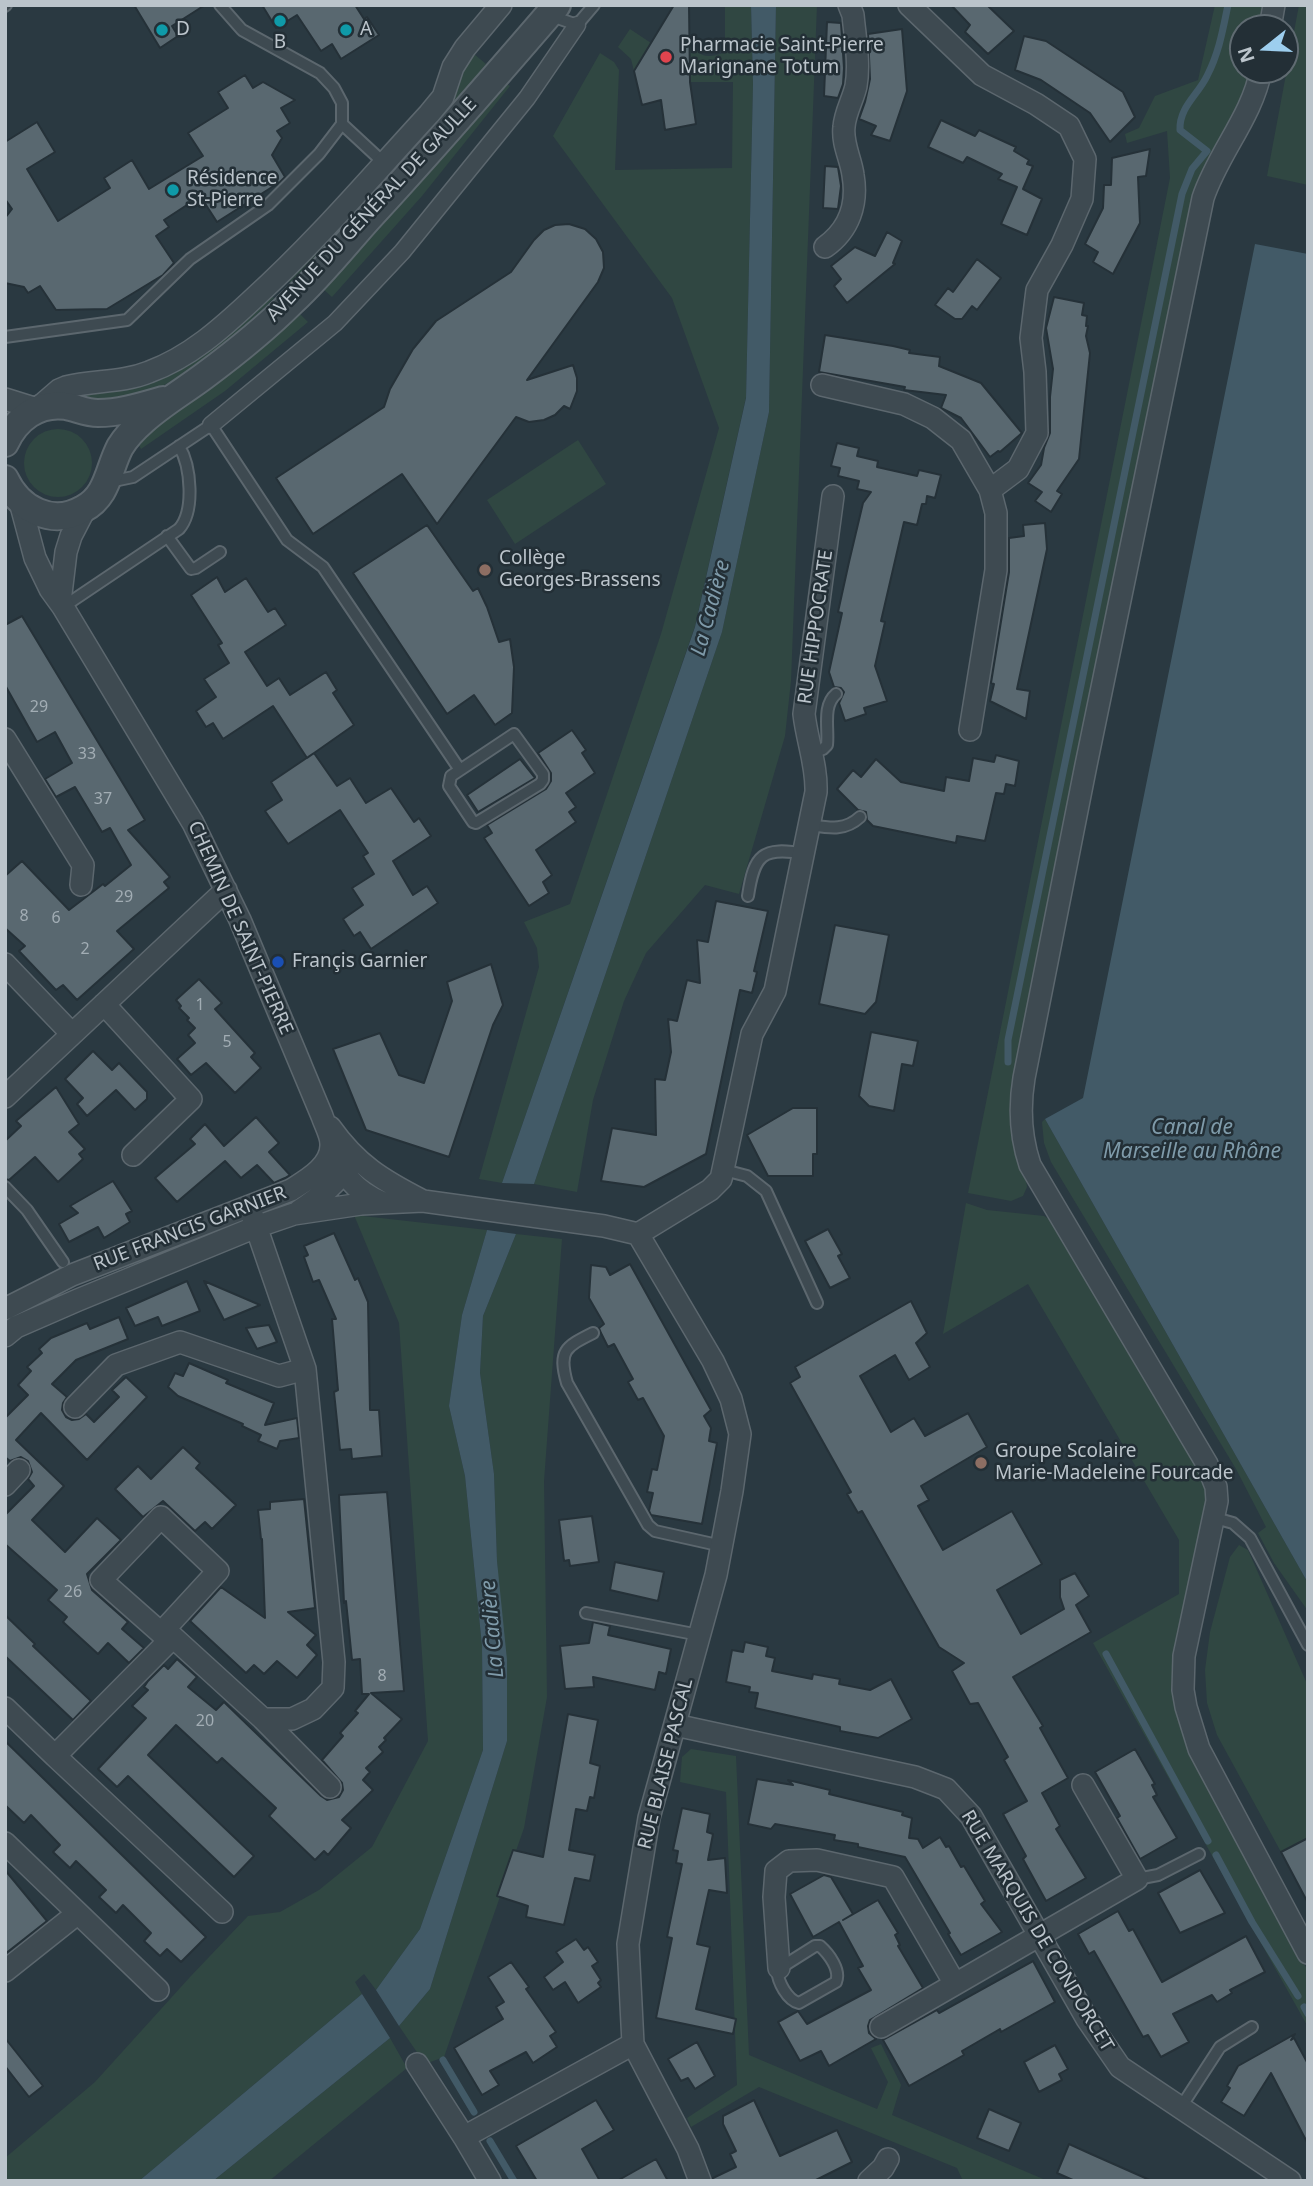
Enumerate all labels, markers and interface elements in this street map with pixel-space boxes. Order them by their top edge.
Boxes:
marker: B [272,13,288,29]
north arrow [1229,14,1299,84]
place label: D [176,19,190,41]
place label: A [360,19,372,41]
marker: D [154,22,170,38]
marker: A [338,22,354,38]
place label: B [274,32,286,54]
place label: Pharmacie Saint-Pierre Marignane Totum [680,35,884,79]
text: N [1231,44,1261,66]
marker: Pharmacie Saint-Pierre Marignane Totum [658,49,674,65]
street label: AVENUE DU GÉNÉRAL DE GAULLE [262,93,482,327]
place label: Résidence St-Pierre [187,168,278,212]
marker: Résidence St-Pierre [165,182,181,198]
place label: Collège Georges-Brassens [499,548,661,592]
street label: RUE HIPPOCRATE [794,549,838,705]
water label: La Cadière [686,557,736,659]
marker: Collège Georges-Brassens [477,562,493,578]
house number: 29 [30,697,48,717]
house number: 33 [78,744,96,764]
house number: 37 [94,789,112,809]
street label: CHEMIN DE SAINT-PIERRE [183,818,297,1038]
house number: 29 [115,887,133,907]
house number: 8 [19,906,29,926]
house number: 6 [51,908,61,928]
house number: 2 [80,939,90,959]
place label: Françis Garnier [292,951,427,973]
marker: Françis Garnier [270,954,286,970]
house number: 1 [195,995,205,1015]
house number: 5 [222,1032,232,1052]
water label: Canal de Marseille au Rhône [1103,1115,1281,1165]
street label: RUE FRANCIS GARNIER [91,1182,289,1276]
place label: Groupe Scolaire Marie-Madeleine Fourcade [995,1441,1233,1485]
marker: Groupe Scolaire Marie-Madeleine Fourcade [973,1455,989,1471]
water label: La Cadière [476,1579,510,1679]
house number: 26 [64,1582,82,1602]
house number: 8 [377,1666,387,1686]
street label: RUE BLAISE PASCAL [634,1676,698,1852]
house number: 20 [196,1711,214,1731]
street label: RUE MARQUIS DE CONDORCET [956,1806,1118,2056]

